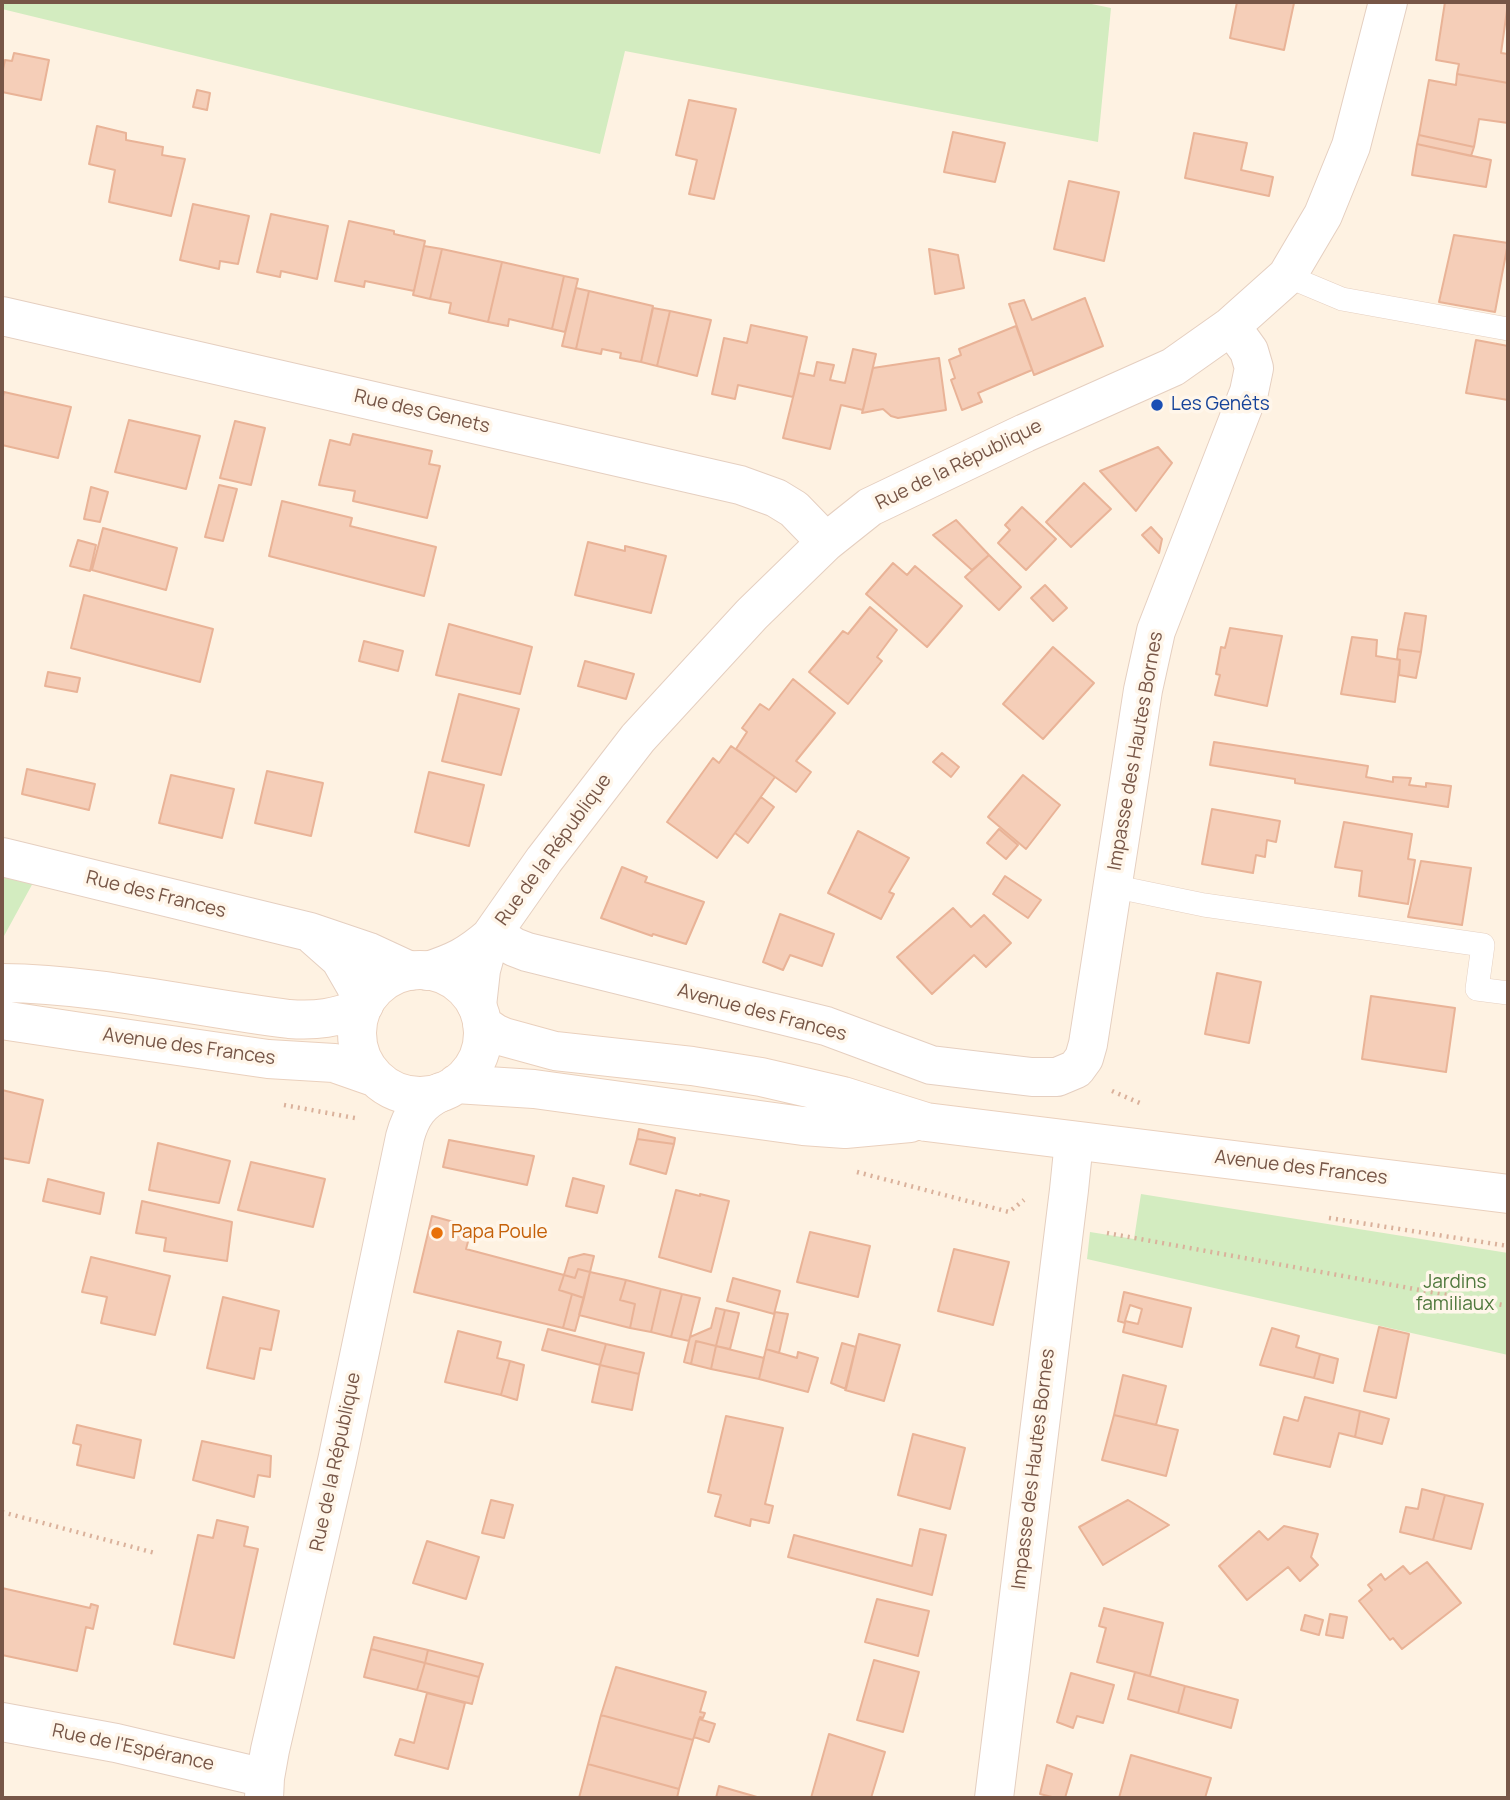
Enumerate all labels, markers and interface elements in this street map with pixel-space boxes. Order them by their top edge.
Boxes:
street label: Rue des Genets [352,385,492,439]
place label: Les Genêts [1171,394,1270,416]
marker: Les Genêts [1149,397,1165,413]
street label: Rue de la République [872,415,1046,515]
street label: Impasse des Hautes Bornes [1104,630,1168,872]
street label: Rue de la République [491,770,617,930]
street label: Rue des Frances [84,867,228,923]
street label: Avenue des Frances [675,979,849,1047]
street label: Avenue des Frances [101,1024,277,1070]
street label: Avenue des Frances [1213,1146,1389,1190]
place label: Papa Poule [451,1222,548,1244]
marker: Papa Poule [429,1225,445,1241]
park label: Jardins familiaux [1416,1272,1494,1316]
street label: Impasse des Hautes Bornes [1008,1347,1060,1591]
street label: Rue de la République [306,1371,366,1553]
street label: Rue de l'Espérance [50,1720,216,1776]

